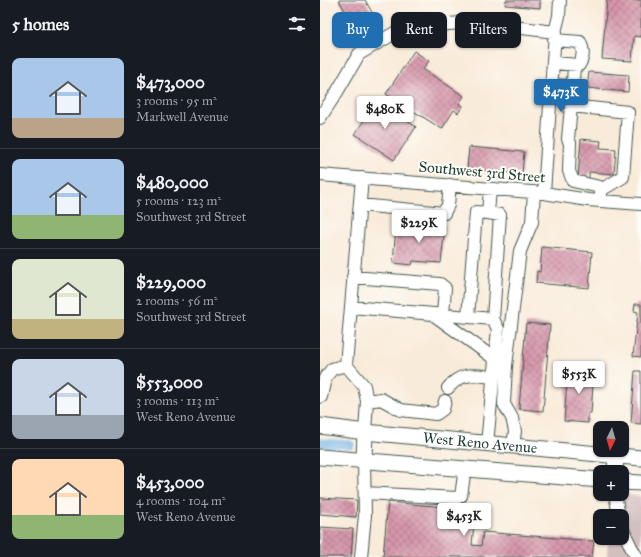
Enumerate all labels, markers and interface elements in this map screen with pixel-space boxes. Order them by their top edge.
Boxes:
chip: Buy [332,12,383,48]
chip: Rent [391,12,447,48]
chip: Filters [455,12,521,48]
icon: filters [286,13,308,35]
text: 5 homes [12,14,69,35]
text: $473,000 [136,72,205,93]
icon: home [44,74,92,122]
pin: $473K [533,79,589,113]
text: $473K [543,84,579,100]
text: 3 rooms · 95 m² [136,93,217,109]
pin: $480K [357,96,413,130]
text: $480K [366,101,404,117]
text: Markwell Avenue [136,109,228,125]
street label: Southwest 3rd Street [418,157,547,187]
text: $480,000 [136,172,209,193]
icon: home [44,175,92,223]
text: 5 rooms · 123 m² [136,193,221,209]
text: Southwest 3rd Street [136,209,246,225]
pin: $229K [391,210,447,244]
text: $229K [401,215,437,231]
text: $229,000 [136,272,206,293]
icon: home [44,275,92,323]
text: 2 rooms · 56 m² [136,293,218,309]
text: Southwest 3rd Street [136,309,246,325]
pin: $553K [551,361,607,395]
text: $553K [562,366,596,382]
text: $553,000 [136,372,203,393]
icon: home [44,375,92,423]
text: 3 rooms · 113 m² [136,393,219,409]
text: West Reno Avenue [136,409,235,425]
north arrow [593,421,629,457]
map controls [593,421,629,545]
street label: West Reno Avenue [422,428,538,457]
button: + [593,465,629,501]
text: $453,000 [136,472,204,493]
icon: home [44,475,92,523]
text: 4 rooms · 104 m² [136,493,226,509]
pin: $453K [436,503,492,537]
text: $453K [446,508,482,524]
text: West Reno Avenue [136,509,235,525]
button: − [593,509,629,545]

